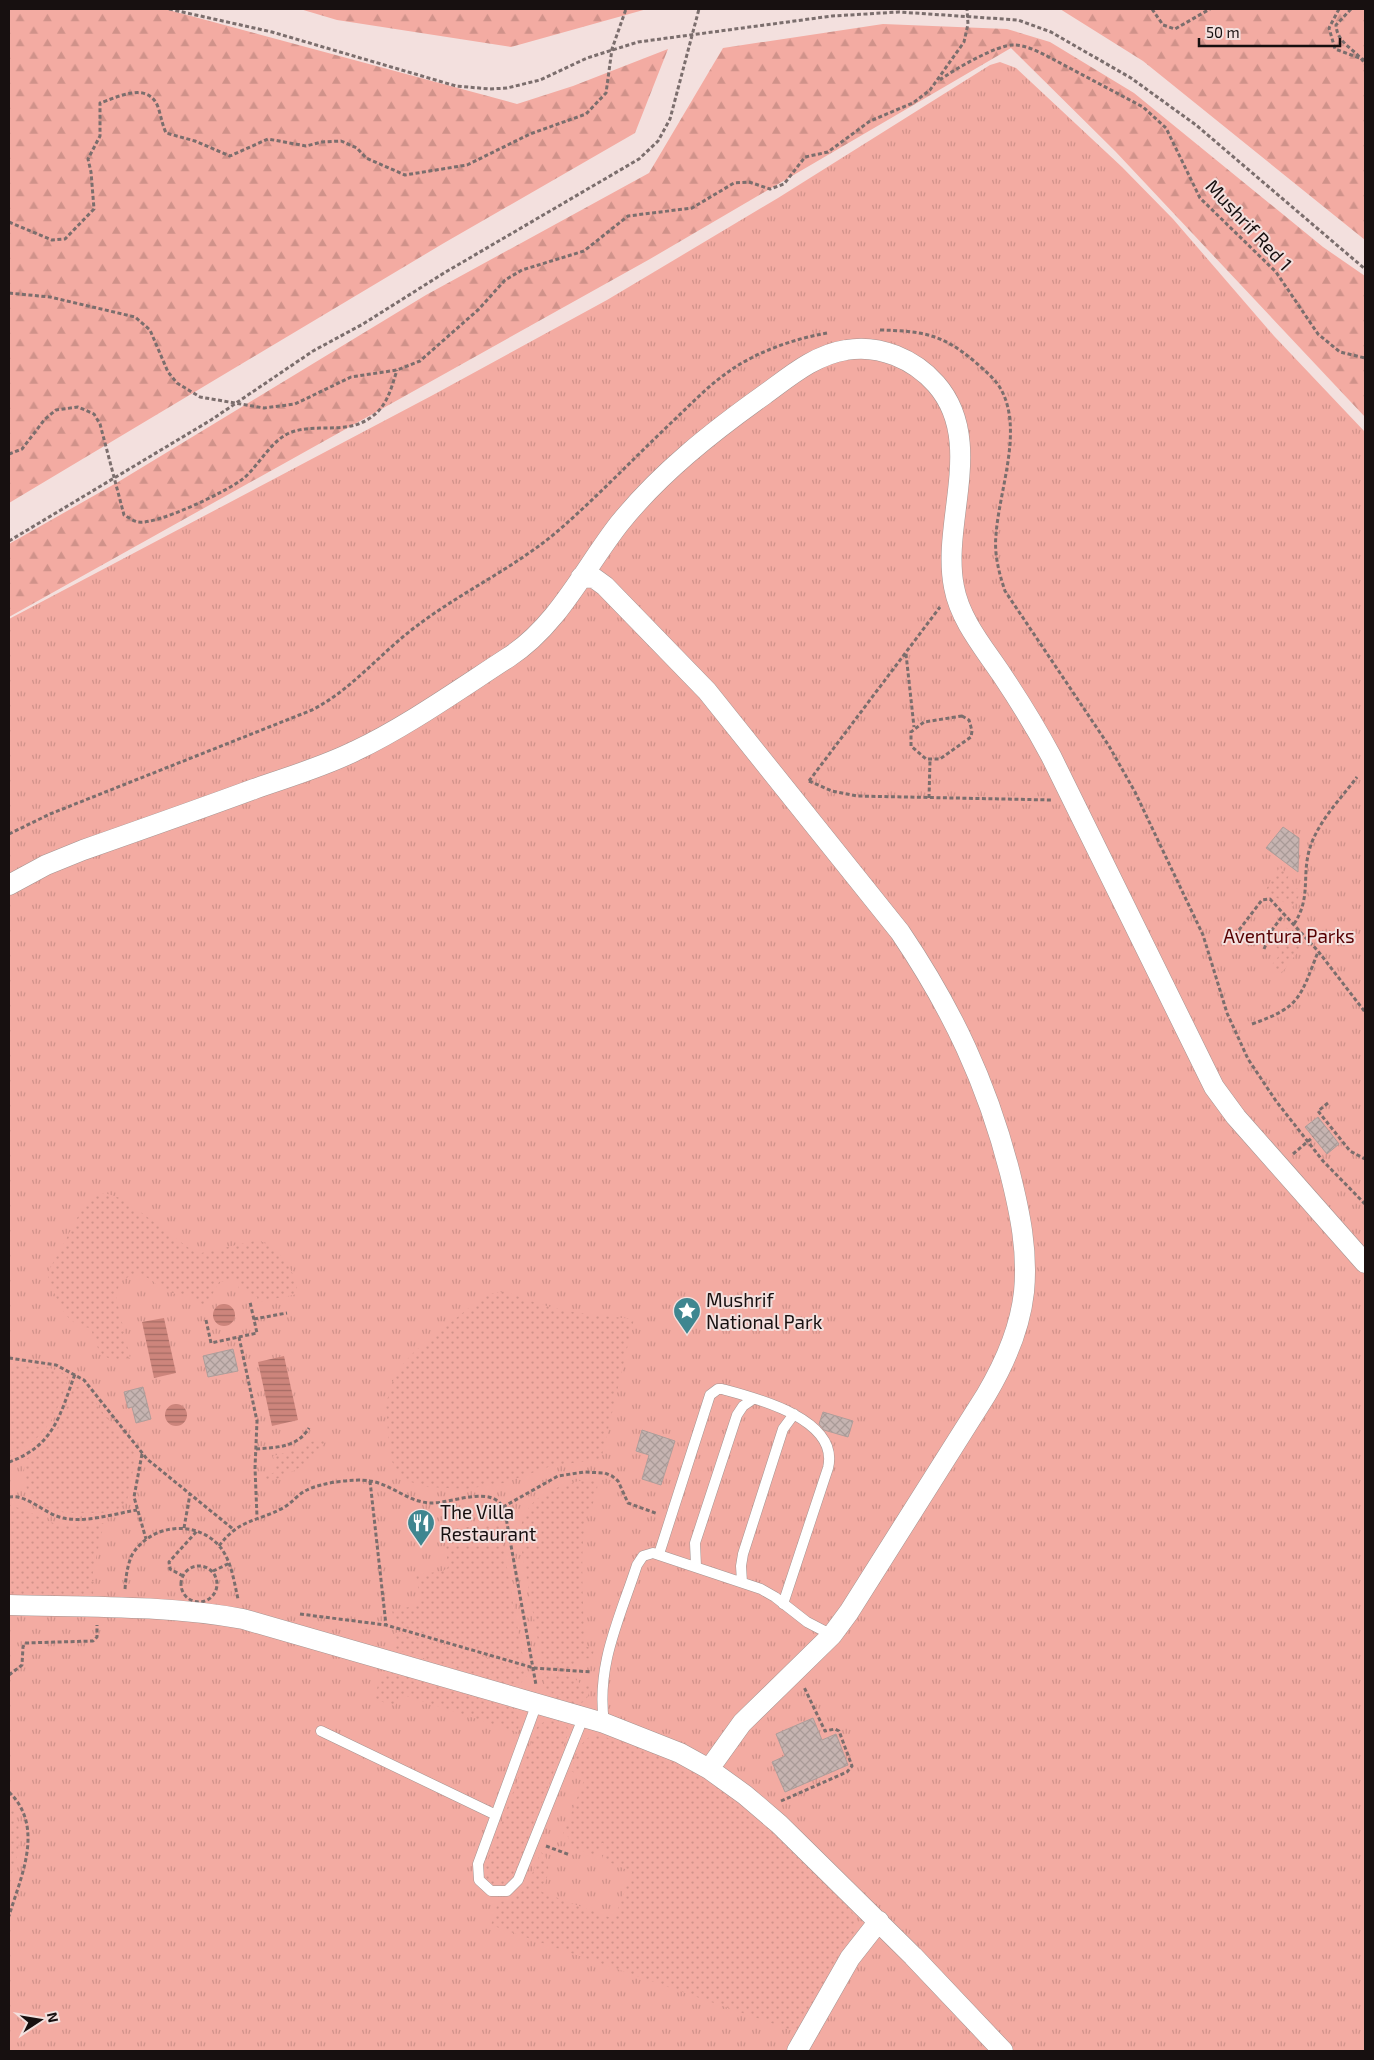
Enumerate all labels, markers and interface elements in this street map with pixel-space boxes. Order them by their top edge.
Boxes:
scale bar [1199,15,1340,47]
text: 50 m [1206,23,1240,41]
street label: Mushrif Red 1 [1201,174,1297,275]
park label: Aventura Parks [1223,924,1355,947]
place label: Mushrif National Park [706,1288,823,1333]
place icon: Mushrif National Park [672,1296,702,1335]
place label: The Villa Restaurant [440,1500,536,1545]
restaurant icon: The Villa Restaurant [406,1508,436,1547]
north arrow [15,1995,65,2045]
text: N [44,2010,63,2024]

